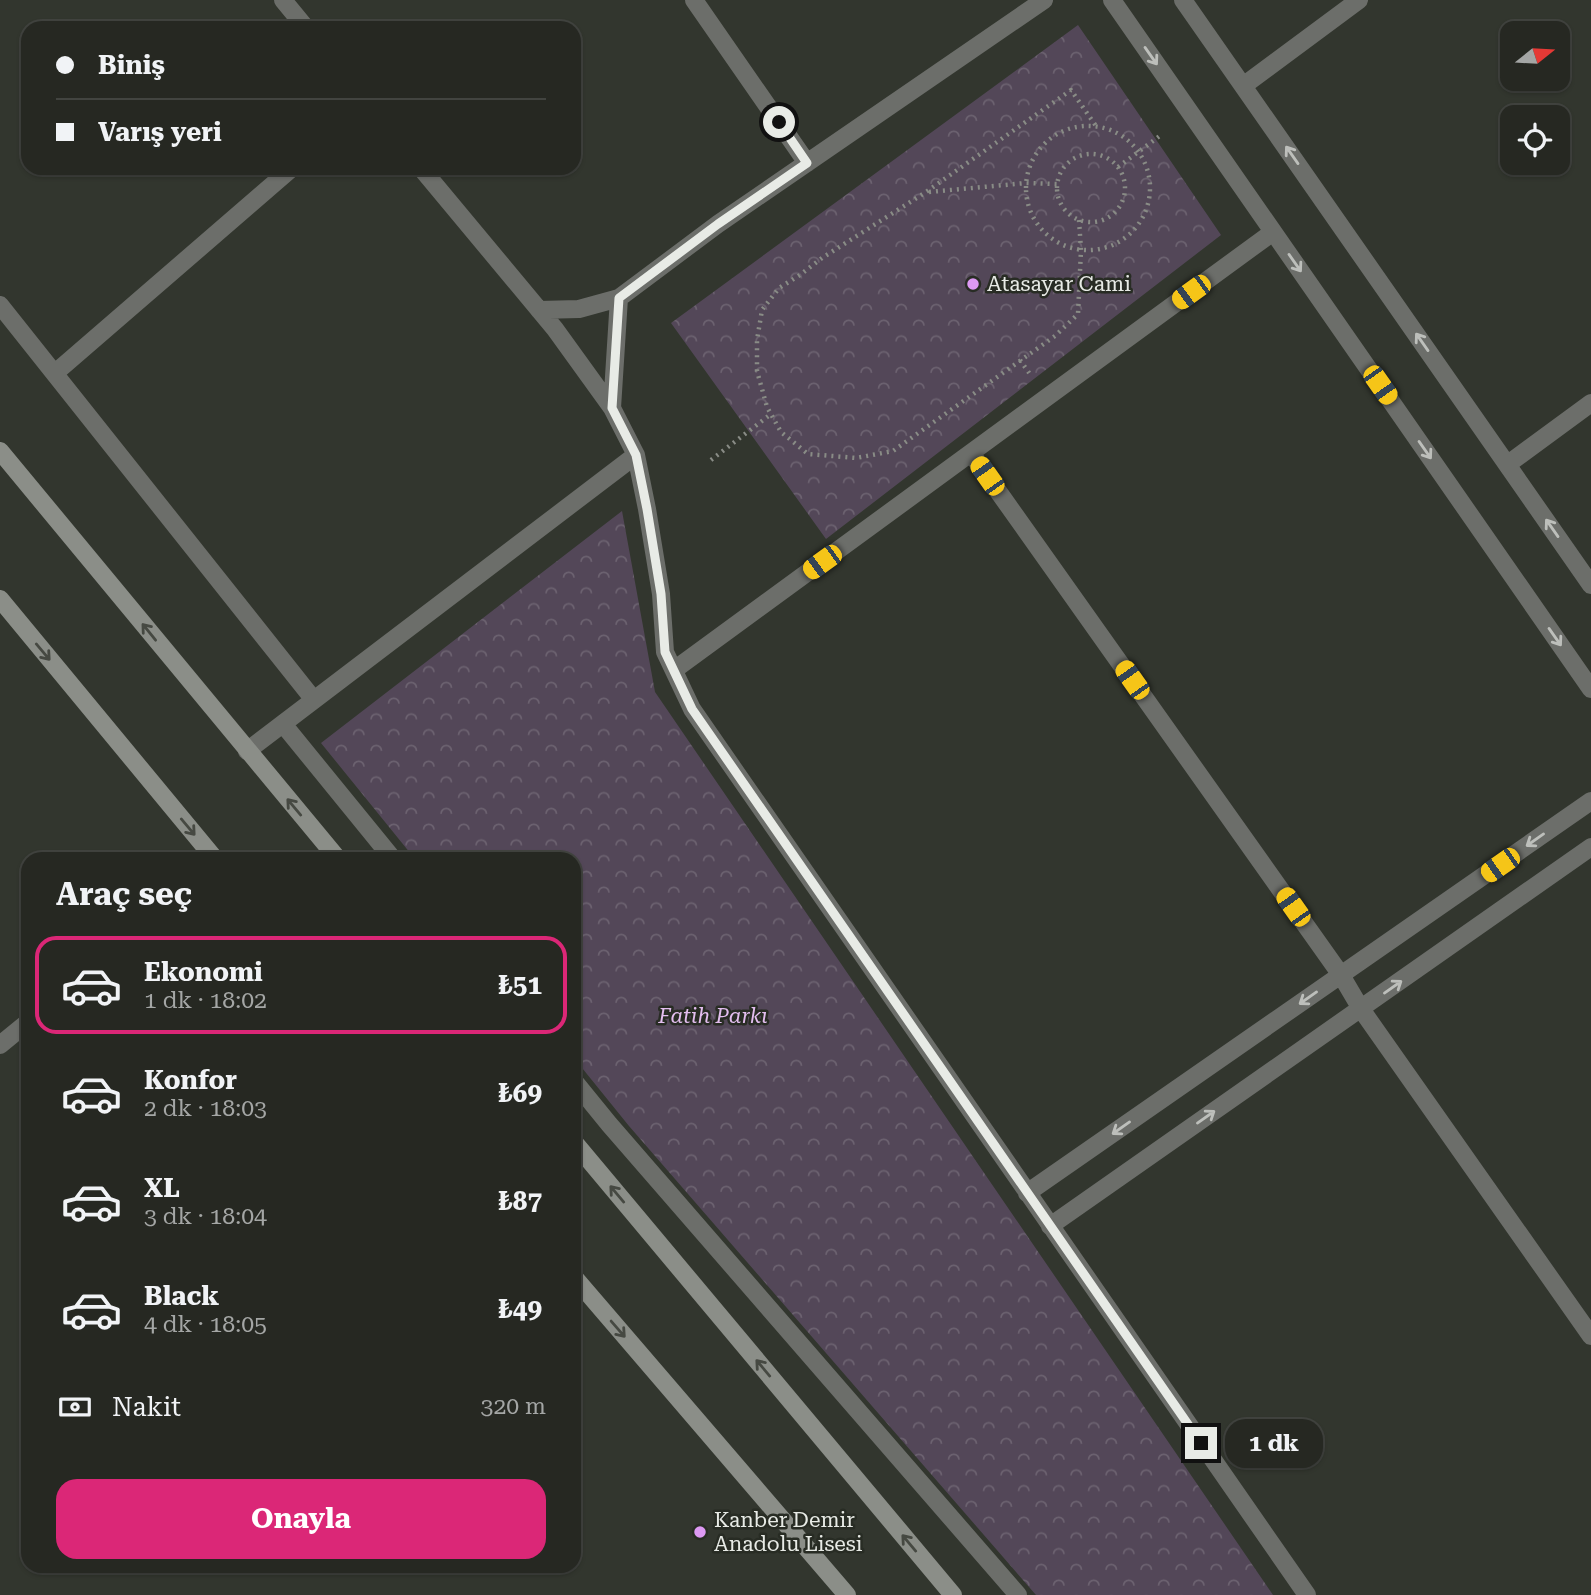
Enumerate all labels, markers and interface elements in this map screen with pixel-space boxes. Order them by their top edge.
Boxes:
north arrow [1500,21,1570,91]
map controls [1500,21,1570,175]
one-way arrow [1144,46,1158,65]
text: Biniş [98,50,165,80]
button: locate [1500,105,1570,175]
route start [763,106,795,138]
text: Varış yeri [98,117,222,147]
one-way arrow [1285,146,1299,165]
one-way arrow [1288,253,1302,272]
car [1168,271,1215,313]
place label: Atasayar Cami [987,272,1131,296]
marker: Atasayar Cami [965,276,981,292]
one-way arrow [1415,333,1429,352]
car [1360,362,1401,408]
one-way arrow [1418,440,1432,459]
car [967,453,1008,499]
one-way arrow [1545,519,1559,539]
car [799,541,846,583]
one-way arrow [141,623,156,641]
one-way arrow [1548,626,1562,646]
one-way arrow [36,642,51,660]
car [1112,657,1153,703]
one-way arrow [286,798,302,816]
one-way arrow [181,817,196,835]
one-way arrow [1526,833,1545,847]
car [1477,844,1524,886]
text: Araç seç [56,875,192,913]
car [1273,884,1314,930]
icon: car [60,954,123,1017]
text: Ekonomi [144,957,263,987]
text: ₺51 [498,970,542,1000]
one-way arrow [1383,980,1402,994]
text: 1 dk · 18:02 [144,987,267,1014]
one-way arrow [1299,991,1318,1005]
park label: Fatih Parkı [657,1004,768,1028]
icon: car [60,1062,123,1125]
text: Konfor [144,1065,237,1095]
text: ₺69 [498,1078,542,1108]
text: 2 dk · 18:03 [144,1095,267,1122]
one-way arrow [1196,1110,1215,1124]
one-way arrow [1112,1121,1131,1135]
icon: car [60,1170,123,1233]
text: XL [144,1173,180,1203]
one-way arrow [609,1185,625,1203]
text: ₺87 [498,1186,542,1216]
text: 3 dk · 18:04 [144,1203,267,1230]
icon: car [60,1278,123,1341]
text: Black [144,1281,219,1311]
text: ₺49 [498,1294,542,1324]
text: 4 dk · 18:05 [144,1311,267,1338]
one-way arrow [610,1320,626,1338]
one-way arrow [755,1360,771,1378]
icon: cash [56,1388,94,1426]
text: Nakit [112,1392,181,1422]
text: 320 m [481,1393,546,1420]
callout: 1 dk [1226,1418,1324,1468]
route end [1185,1427,1217,1459]
text: 1 dk [1249,1430,1299,1457]
button: Onayla [56,1479,546,1559]
place label: Kanber Demir Anadolu Lisesi [714,1508,863,1556]
marker: Kanber Demir Anadolu Lisesi [692,1524,708,1540]
one-way arrow [901,1534,917,1552]

